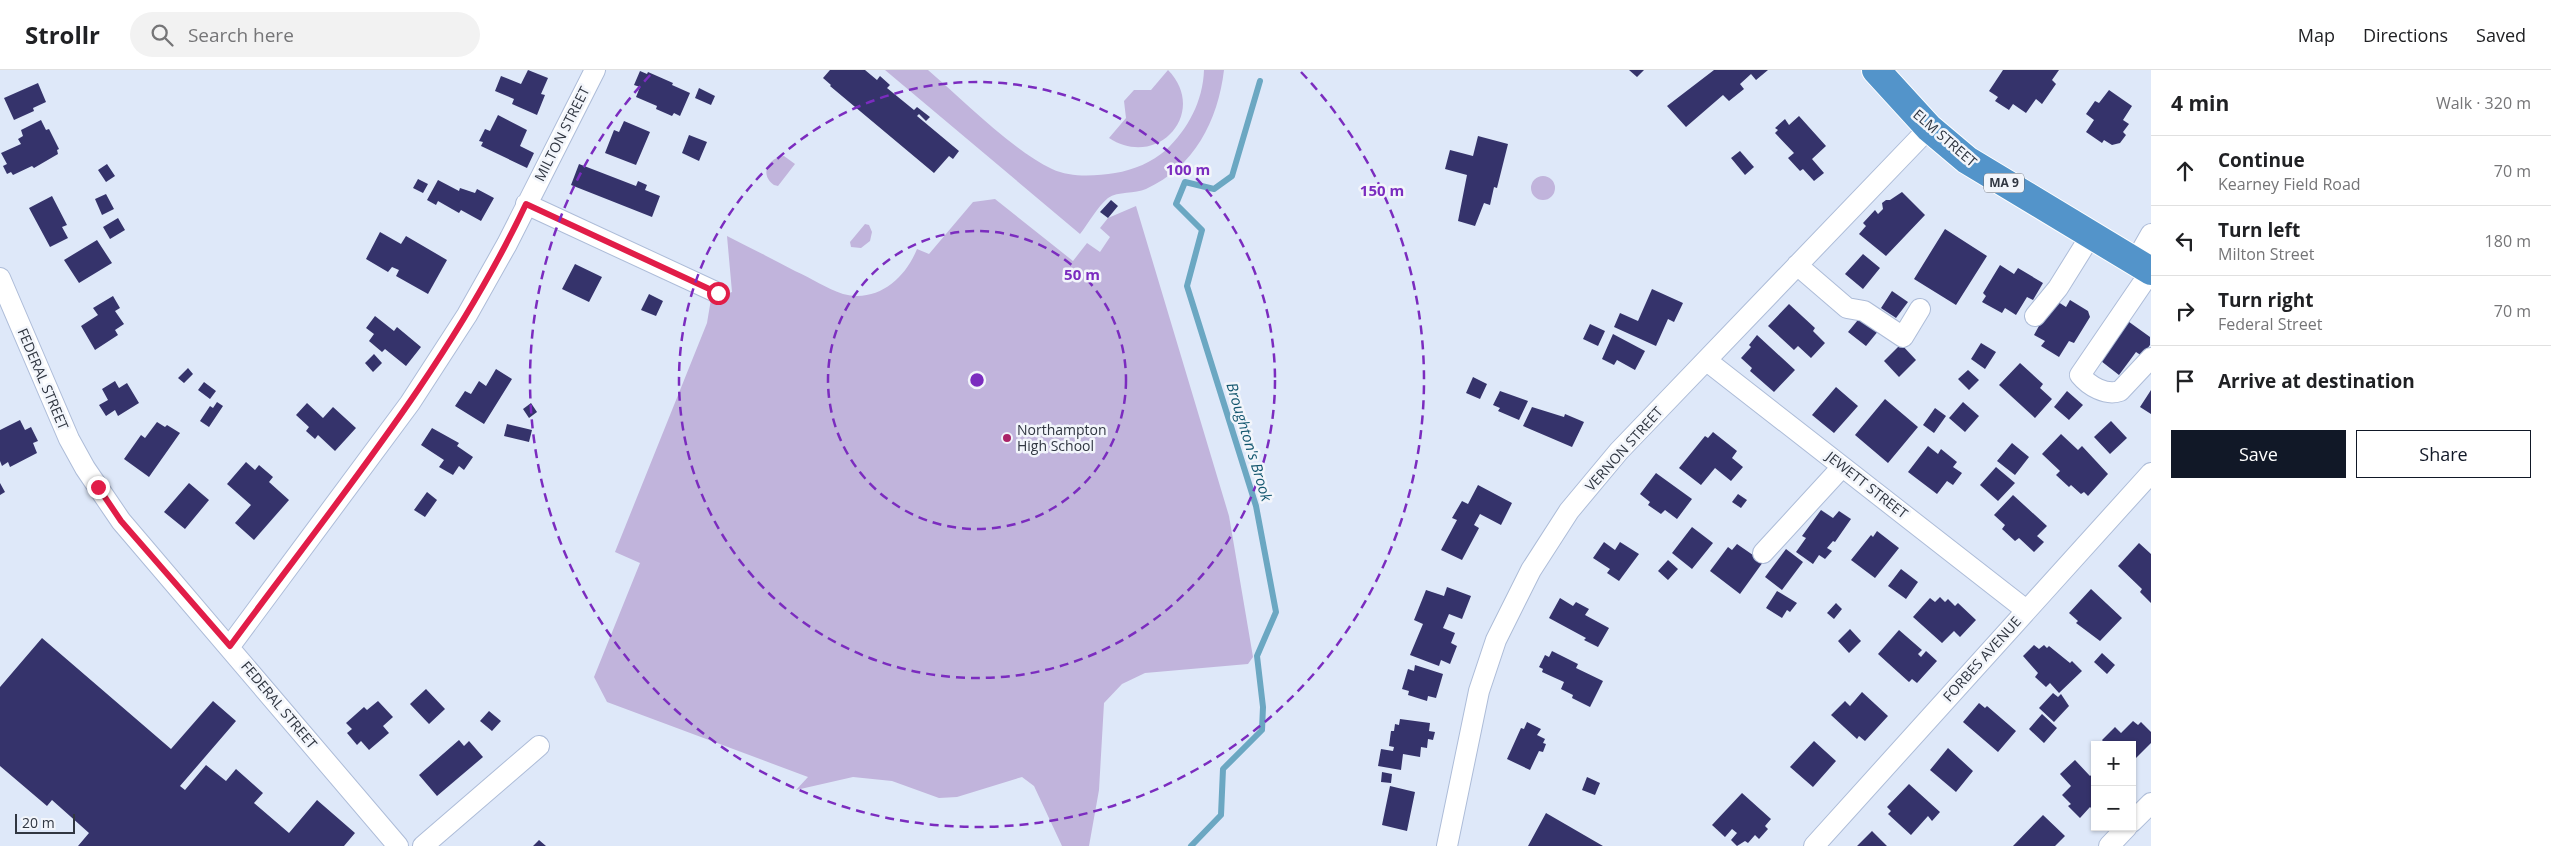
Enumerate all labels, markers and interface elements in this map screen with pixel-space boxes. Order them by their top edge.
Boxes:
search box [130,12,480,57]
text: Strollr [25,18,100,51]
icon: search [148,21,176,49]
text: Search here [188,22,294,48]
text: Map [2298,23,2335,47]
text: Directions [2363,23,2448,47]
text: Saved [2476,23,2526,47]
street label: MILTON STREET [530,83,594,184]
text: 4 min [2171,89,2229,117]
text: Walk · 320 m [2436,92,2531,114]
street label: ELM STREET [1909,105,1981,171]
text: Continue [2218,147,2305,173]
icon: ahead [2171,157,2199,185]
text: 100 m [1166,159,1210,179]
text: 70 m [2494,160,2531,182]
text: Kearney Field Road [2218,173,2361,195]
road number: MA 9 [1984,174,2024,192]
text: 150 m [1360,180,1404,200]
text: Turn left [2218,217,2300,243]
icon: left [2171,227,2199,255]
text: 180 m [2485,230,2531,252]
text: Milton Street [2218,243,2314,265]
text: 50 m [1064,264,1100,284]
route start [707,282,730,305]
text: Turn right [2218,287,2313,313]
icon: right [2171,297,2199,325]
text: 70 m [2494,300,2531,322]
text: Federal Street [2218,313,2322,335]
street label: FEDERAL STREET [13,325,74,433]
icon: arrive [2171,367,2199,395]
text: Arrive at destination [2218,368,2415,394]
centre of rings [968,371,986,389]
water label: Broughton's Brook [1222,380,1278,504]
street label: VERNON STREET [1581,402,1667,495]
place label: Northampton High School [1017,420,1107,455]
button: Save [2171,430,2346,478]
button: Share [2356,430,2531,478]
marker: Northampton High School [1001,432,1013,444]
street label: JEWETT STREET [1821,446,1912,523]
route end [87,476,110,499]
street label: FORBES AVENUE [1938,612,2025,705]
street label: FEDERAL STREET [237,657,322,753]
map controls [2091,741,2136,831]
button: + [2091,741,2136,786]
button: − [2091,786,2136,831]
scale bar [15,811,75,834]
text: 20 m [22,813,55,832]

